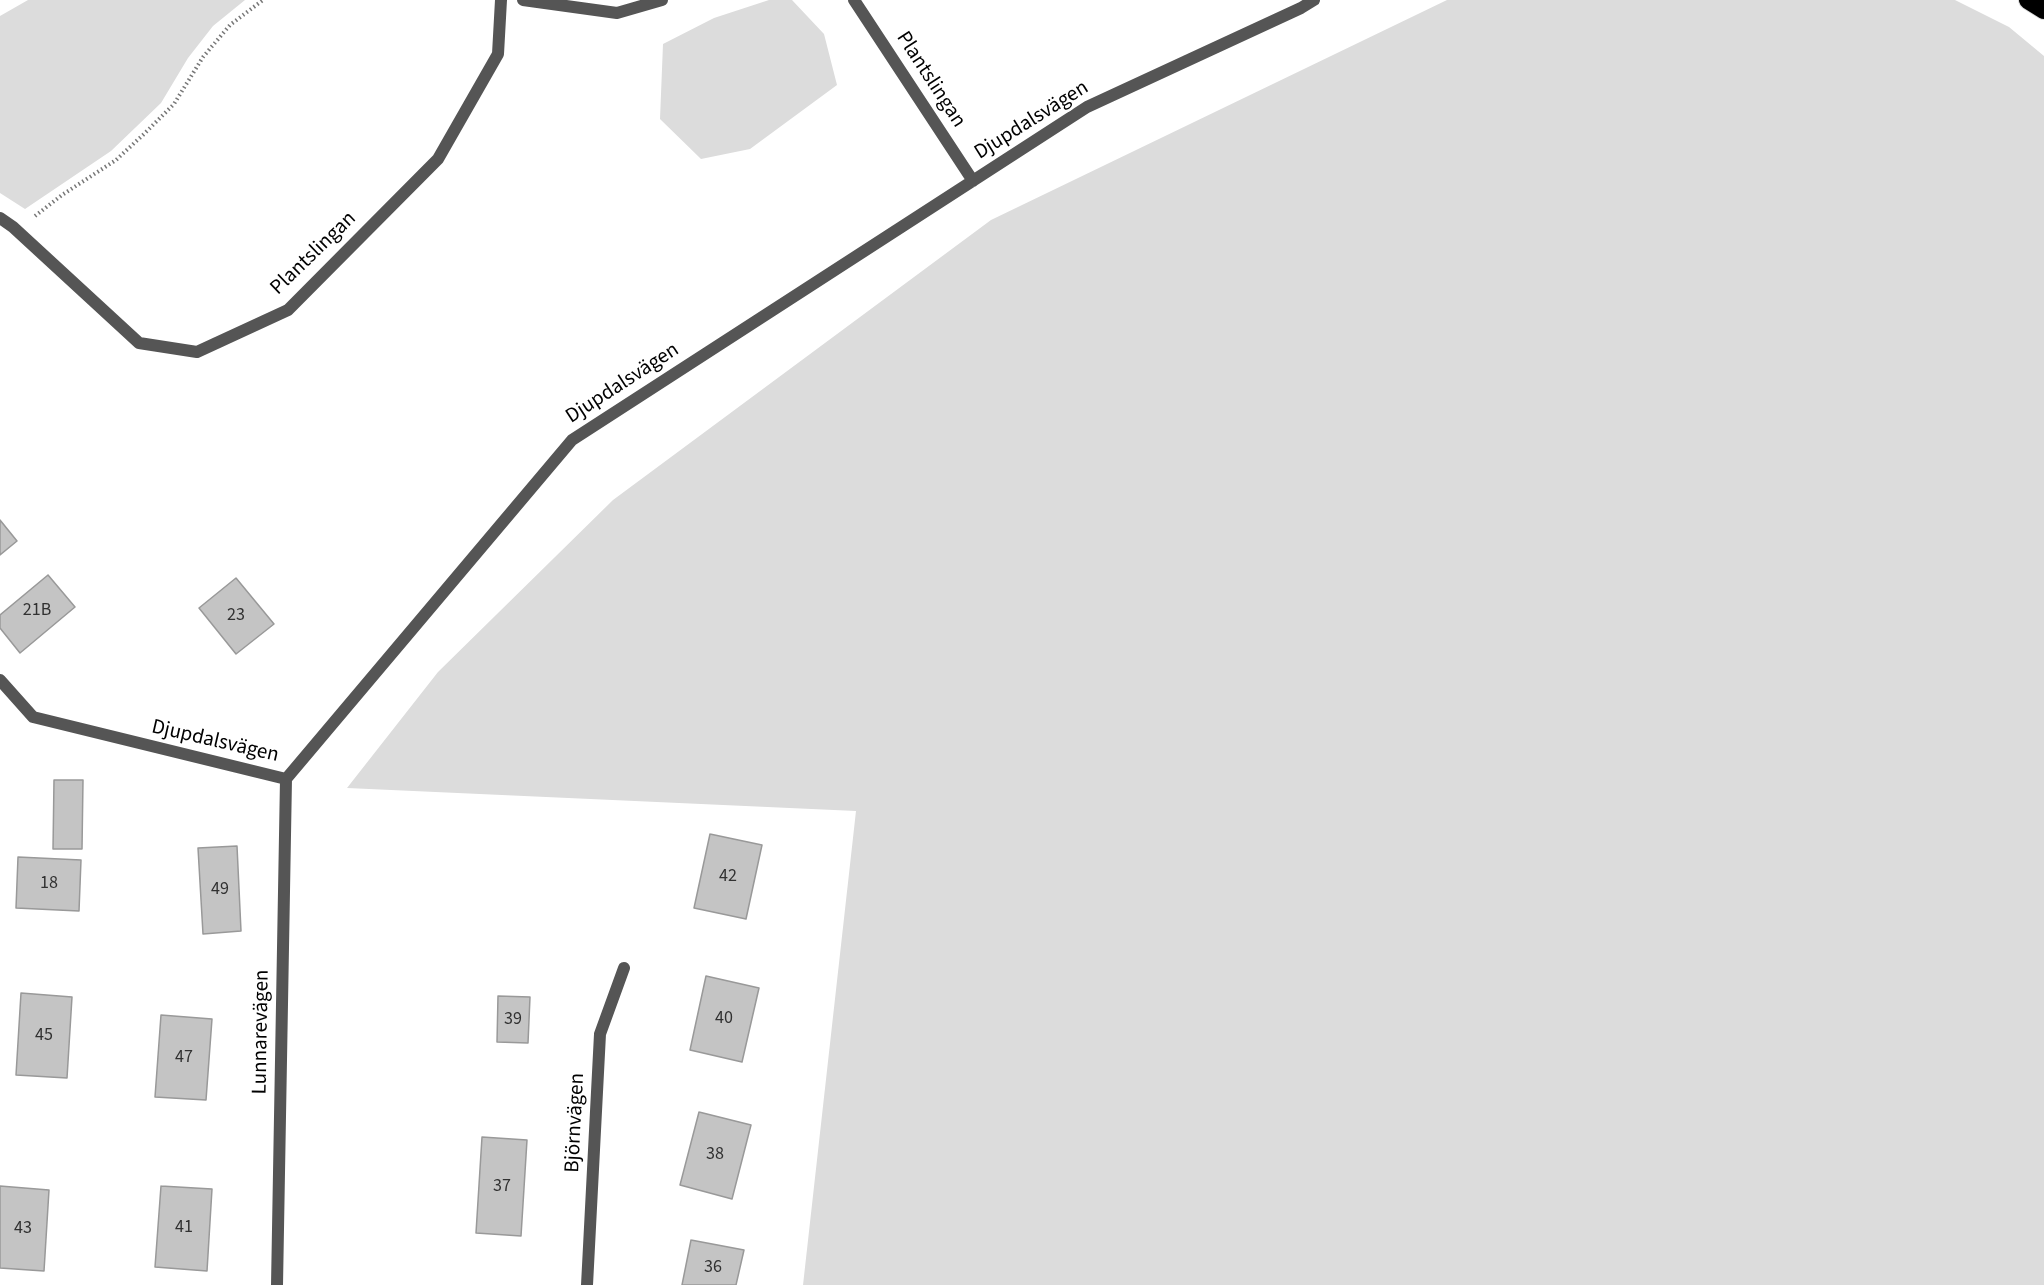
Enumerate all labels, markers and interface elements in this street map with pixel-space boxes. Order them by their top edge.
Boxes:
street label: Plantslingan [890,27,970,133]
street label: Djupdalsvägen [970,76,1094,166]
street label: Plantslingan [266,207,362,301]
street label: Djupdalsvägen [562,338,684,430]
house number: 21B [23,600,51,622]
house number: 23 [227,605,245,627]
street label: Djupdalsvägen [149,715,281,769]
house number: 42 [719,866,737,888]
house number: 18 [40,873,58,895]
house number: 49 [211,879,229,901]
street label: Lunnarevägen [248,969,276,1095]
house number: 40 [715,1008,733,1030]
house number: 39 [504,1009,522,1031]
house number: 45 [35,1025,53,1047]
house number: 47 [175,1047,193,1069]
street label: Björnvägen [561,1072,591,1174]
house number: 38 [706,1144,724,1166]
house number: 37 [493,1176,511,1198]
house number: 41 [175,1217,193,1239]
house number: 43 [14,1218,32,1240]
house number: 36 [704,1257,722,1279]

